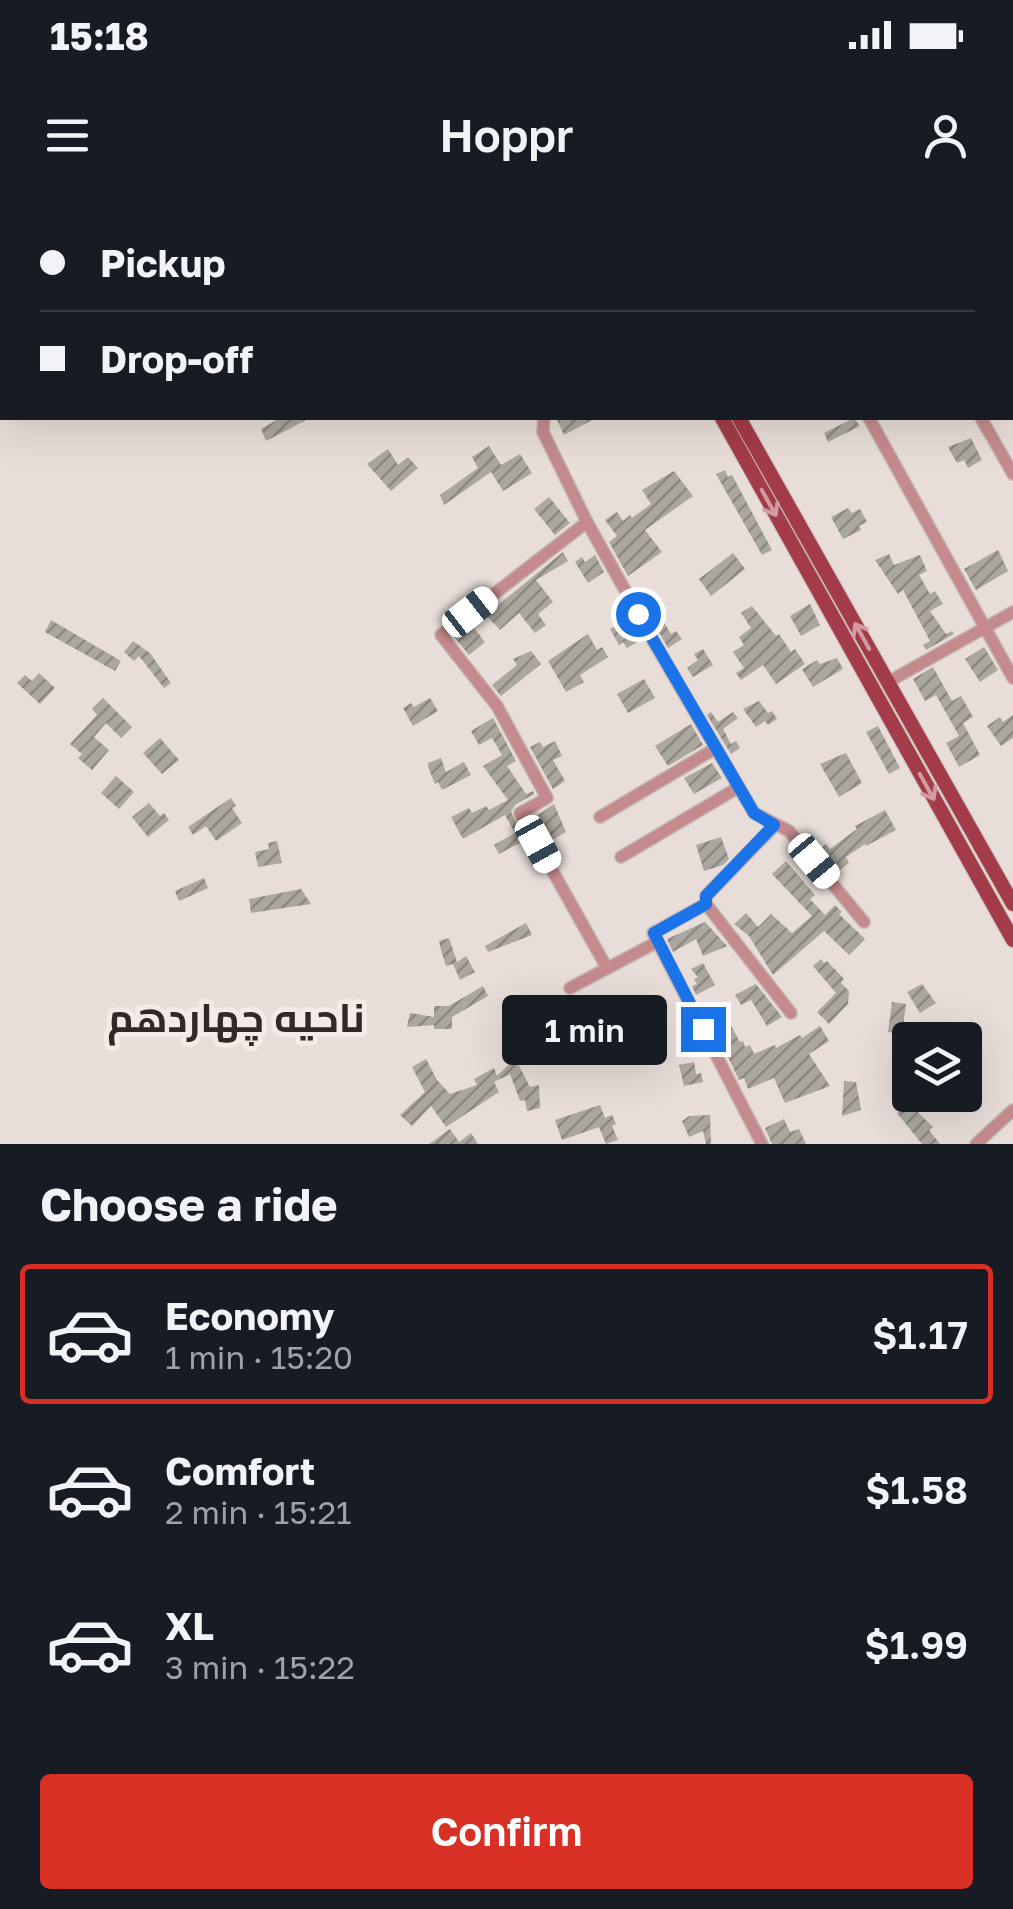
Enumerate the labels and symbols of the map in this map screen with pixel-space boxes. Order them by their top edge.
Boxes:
one-way arrow [760,487,780,517]
car [437,582,503,642]
route start [616,592,661,637]
one-way arrow [852,622,872,651]
one-way arrow [918,771,938,801]
car [510,810,566,878]
car [783,828,845,894]
district label: ناحیه چهاردهم [107,993,365,1046]
callout: 1 min [503,994,668,1064]
route end [681,1007,726,1052]

